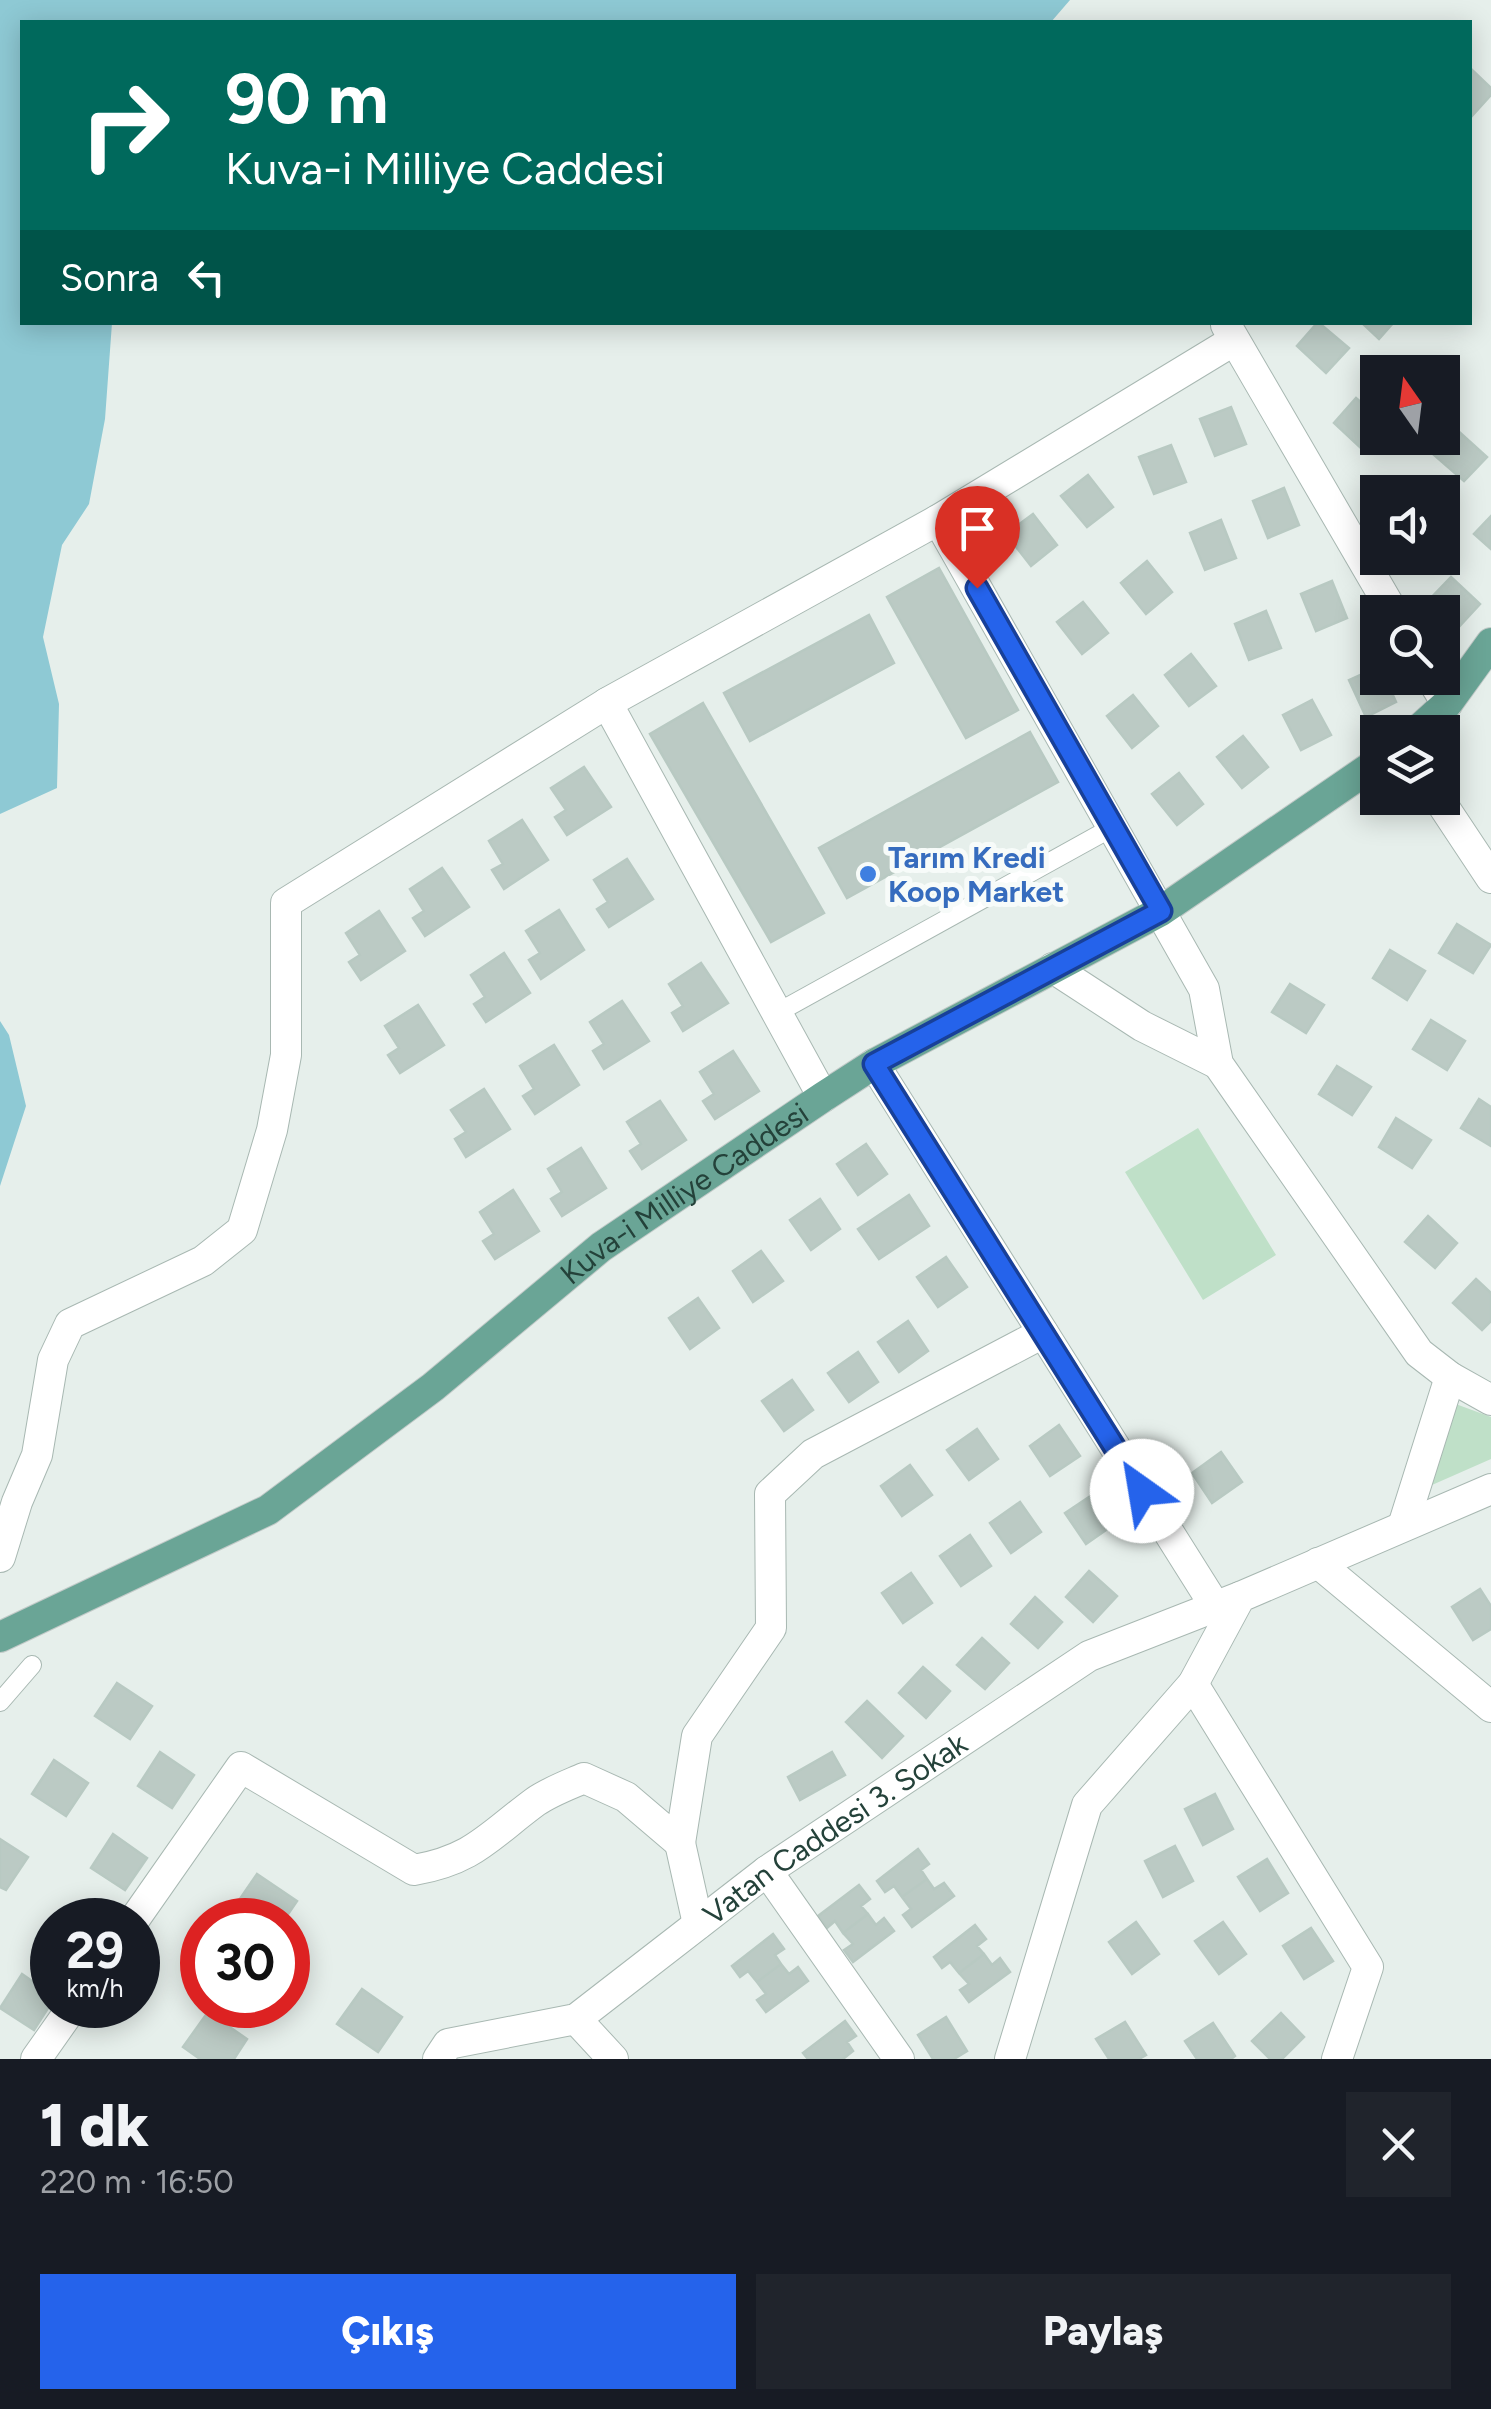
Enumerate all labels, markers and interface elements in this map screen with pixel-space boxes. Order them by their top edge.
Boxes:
text: 90 m [225,56,389,141]
icon: right [60,60,190,190]
text: Kuva-i Milliye Caddesi [225,141,665,195]
icon: left [179,250,234,305]
text: Sonra [60,255,159,301]
north arrow [1360,355,1460,455]
map controls [1360,355,1460,815]
button: sound [1360,475,1460,575]
pin [935,486,1020,589]
icon: arrive [950,501,1005,556]
button: search [1360,595,1460,695]
button: layers [1360,715,1460,815]
place label: Tarım Kredi Koop Market [888,839,1064,910]
marker: Tarım Kredi Koop Market [857,863,879,885]
street label: Kuva-i Milliye Caddesi [552,1094,815,1292]
position arrow [1090,1439,1194,1543]
street label: Vatan Caddesi 3. Sokak [695,1724,974,1932]
speed limit sign: 30 [180,1898,310,2028]
text: 29 [66,1920,124,1981]
text: km/h [66,1973,124,2003]
text: 1 dk [40,2089,149,2161]
button: close [1346,2092,1451,2197]
text: 220 m · 16:50 [40,2163,234,2201]
button: Çıkış [40,2274,736,2389]
button: Paylaş [756,2274,1451,2389]

